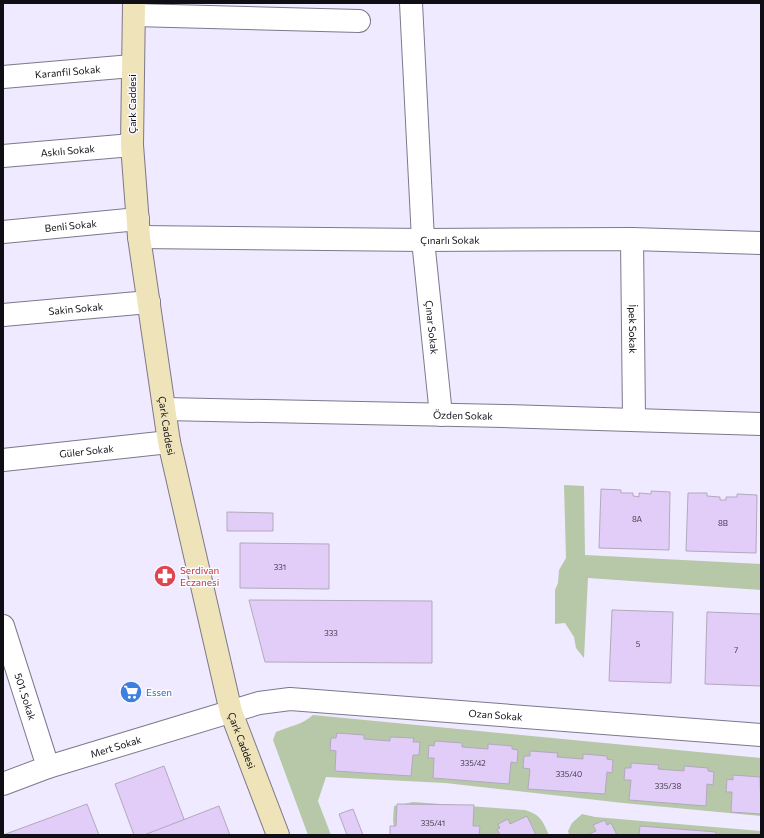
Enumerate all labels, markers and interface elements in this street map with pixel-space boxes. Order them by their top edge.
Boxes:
street label: Karanfil Sokak [34,63,102,80]
street label: Çark Caddesi [126,74,138,134]
street label: Askılı Sokak [40,142,96,159]
street label: Benli Sokak [44,217,98,234]
street label: Çınarlı Sokak [420,234,480,246]
street label: Sakin Sokak [48,300,104,317]
street label: Çınar Sokak [423,300,441,355]
street label: İpek Sokak [627,304,639,354]
street label: Çark Caddesi [156,395,178,456]
street label: Özden Sokak [433,409,494,422]
street label: Güler Sokak [59,442,115,460]
house number: 8A [632,514,643,524]
house number: 8B [718,518,728,528]
house number: 331 [274,562,286,572]
pharmacy icon: Serdivan Eczanesi [152,563,178,589]
place label: Serdivan Eczanesi [180,564,219,588]
house number: 333 [324,628,338,638]
house number: 5 [636,639,641,649]
house number: 7 [734,645,738,655]
street label: 501. Sokak [12,671,39,722]
supermarket icon: Essen [118,679,144,705]
place label: Essen [146,686,172,698]
street label: Ozan Sokak [468,707,523,723]
street label: Çark Caddesi [226,711,258,770]
street label: Mert Sokak [89,733,143,760]
house number: 335/42 [460,758,486,768]
house number: 335/40 [556,769,582,779]
house number: 335/38 [655,781,681,791]
house number: 335/41 [421,818,445,828]

